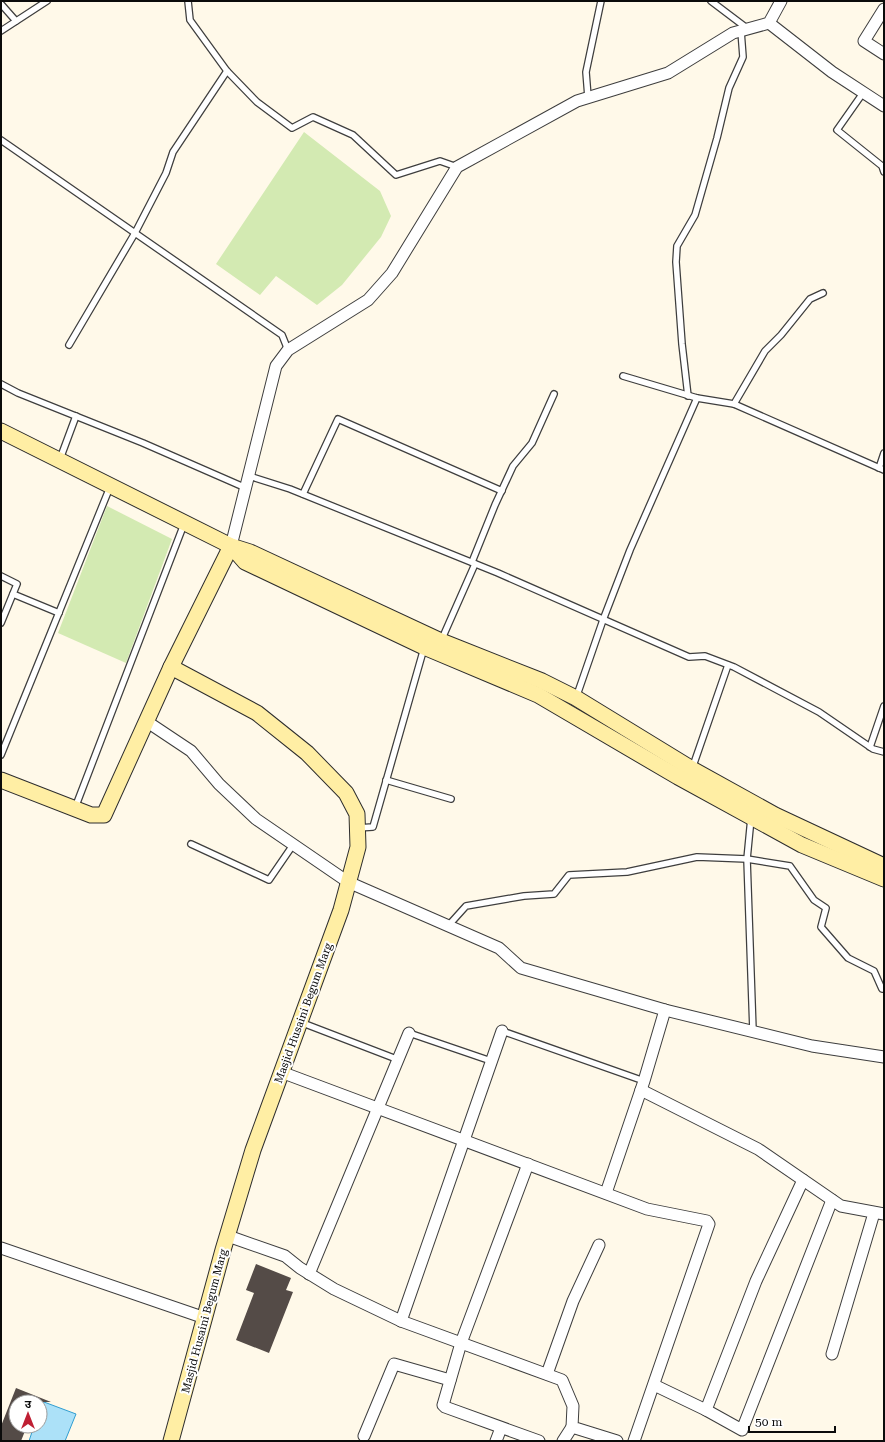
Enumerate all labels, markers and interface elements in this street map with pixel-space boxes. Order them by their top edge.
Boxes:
street label: Masjid Husaini Begum Marg [272,940,335,1085]
street label: Masjid Husaini Begum Marg [179,1247,230,1395]
north arrow [8,1394,48,1434]
text: उ [25,1398,32,1411]
scale bar [749,1408,835,1434]
text: 50 m [755,1415,782,1429]

